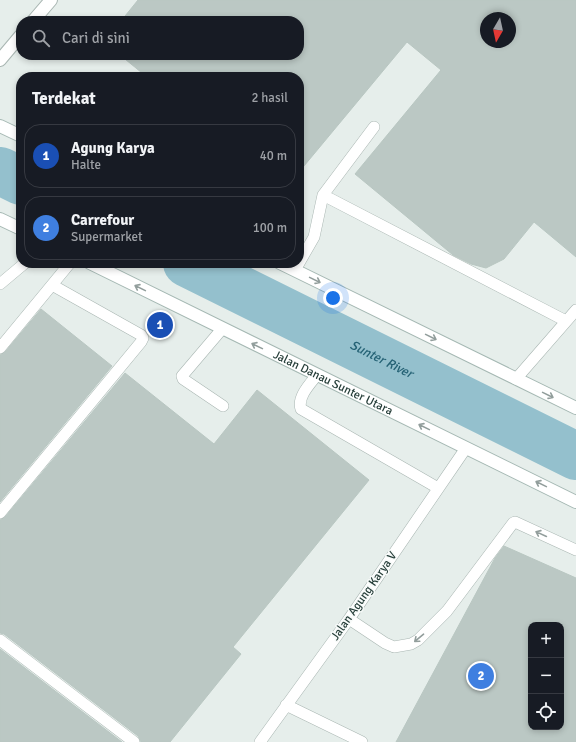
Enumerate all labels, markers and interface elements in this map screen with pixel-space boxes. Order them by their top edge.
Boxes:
north arrow [480,12,516,48]
search box [16,16,304,60]
icon: search [30,27,52,49]
text: Cari di sini [62,29,130,47]
text: Terdekat [32,88,96,109]
text: 2 hasil [251,90,288,106]
text: Agung Karya [71,139,155,157]
text: 1 [42,148,50,164]
text: 40 m [260,148,287,164]
text: Halte [71,157,101,173]
text: Carrefour [71,211,134,229]
text: 2 [42,220,50,236]
text: 100 m [253,220,287,236]
text: Supermarket [71,229,143,245]
one-way arrow [308,277,320,284]
one-way arrow [135,284,147,291]
your location [323,288,343,308]
pin: 1 [147,310,173,340]
one-way arrow [425,334,437,342]
water label: Sunter River [347,337,418,383]
one-way arrow [251,342,263,349]
street label: Jalan Danau Sunter Utara [271,347,395,418]
one-way arrow [542,392,554,399]
one-way arrow [419,423,431,430]
one-way arrow [535,480,547,488]
one-way arrow [535,530,547,537]
street label: Jalan Agung Karya V [328,549,400,643]
map controls [528,622,564,730]
button: + [528,622,564,658]
one-way arrow [413,633,424,642]
button: − [528,658,564,694]
pin: 2 [468,661,494,691]
button: locate [528,694,564,730]

